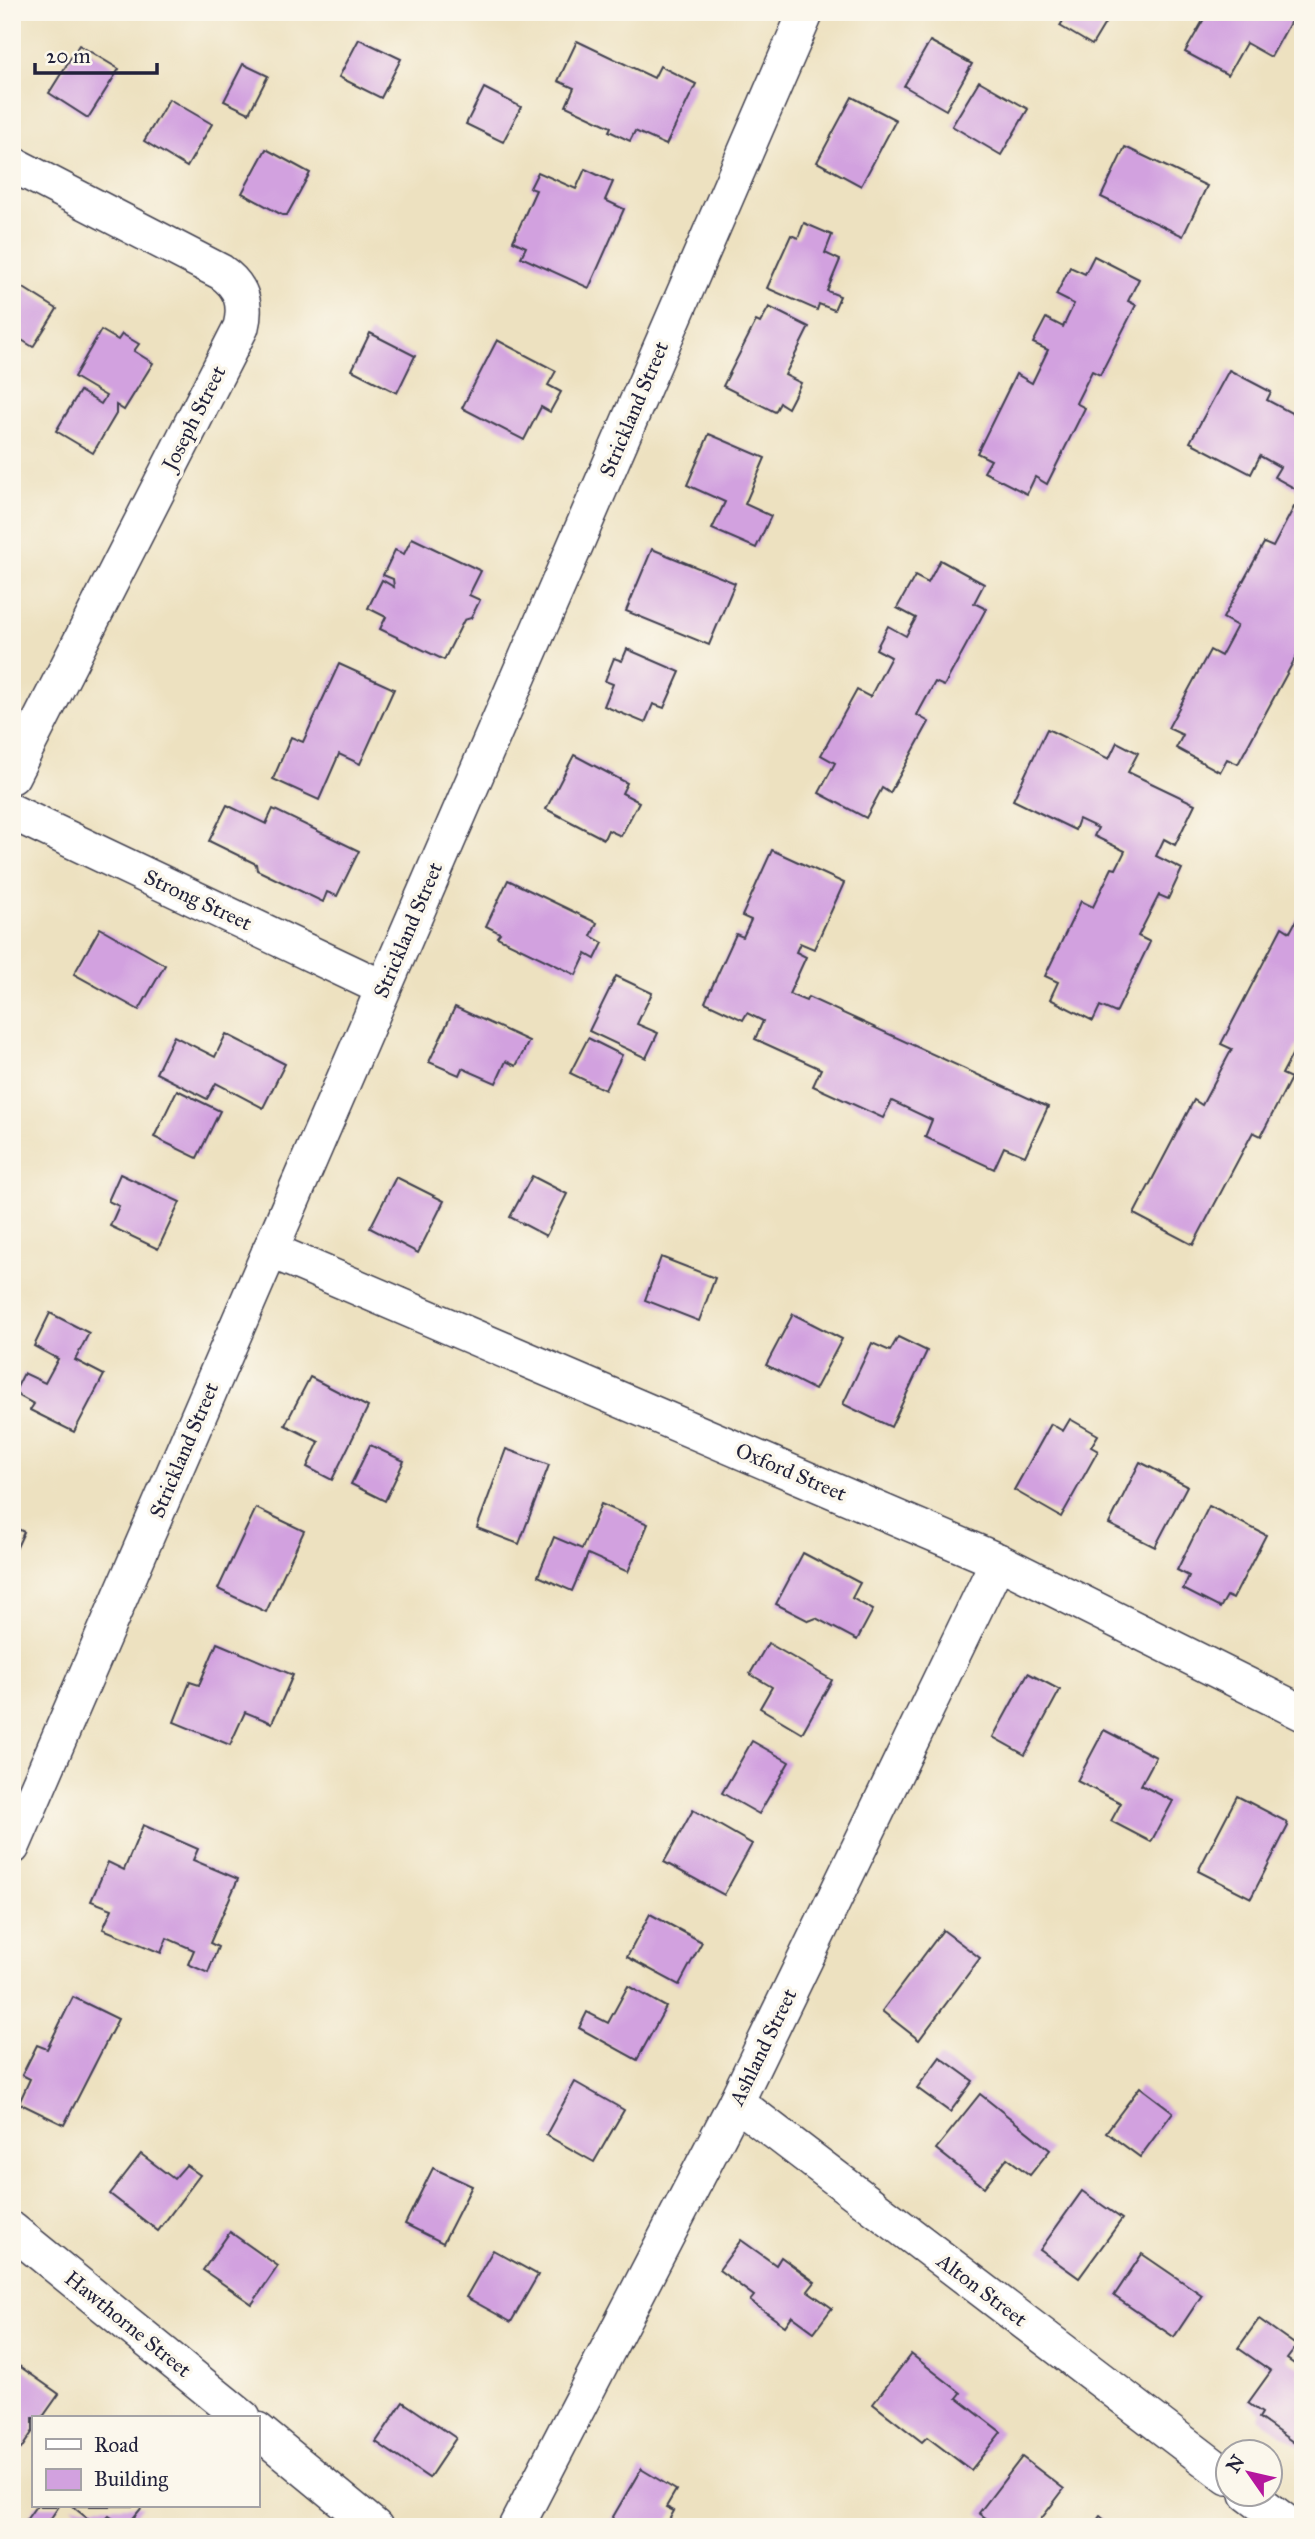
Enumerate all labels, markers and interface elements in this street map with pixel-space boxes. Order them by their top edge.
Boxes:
scale bar [35,32,158,76]
text: 20 m [46,43,91,69]
street label: Strickland Street [594,337,674,481]
street label: Joseph Street [156,361,232,476]
street label: Strickland Street [368,858,448,1002]
street label: Strong Street [140,864,257,937]
street label: Strickland Street [144,1378,224,1522]
street label: Oxford Street [732,1437,851,1507]
street label: Ashland Street [723,1984,803,2111]
street label: Alton Street [931,2247,1033,2333]
street label: Hawthorne Street [60,2265,197,2383]
legend [32,2416,259,2508]
text: Road [94,2432,139,2458]
north arrow [1214,2438,1284,2508]
text: N [1221,2451,1249,2477]
text: Building [94,2466,168,2492]

